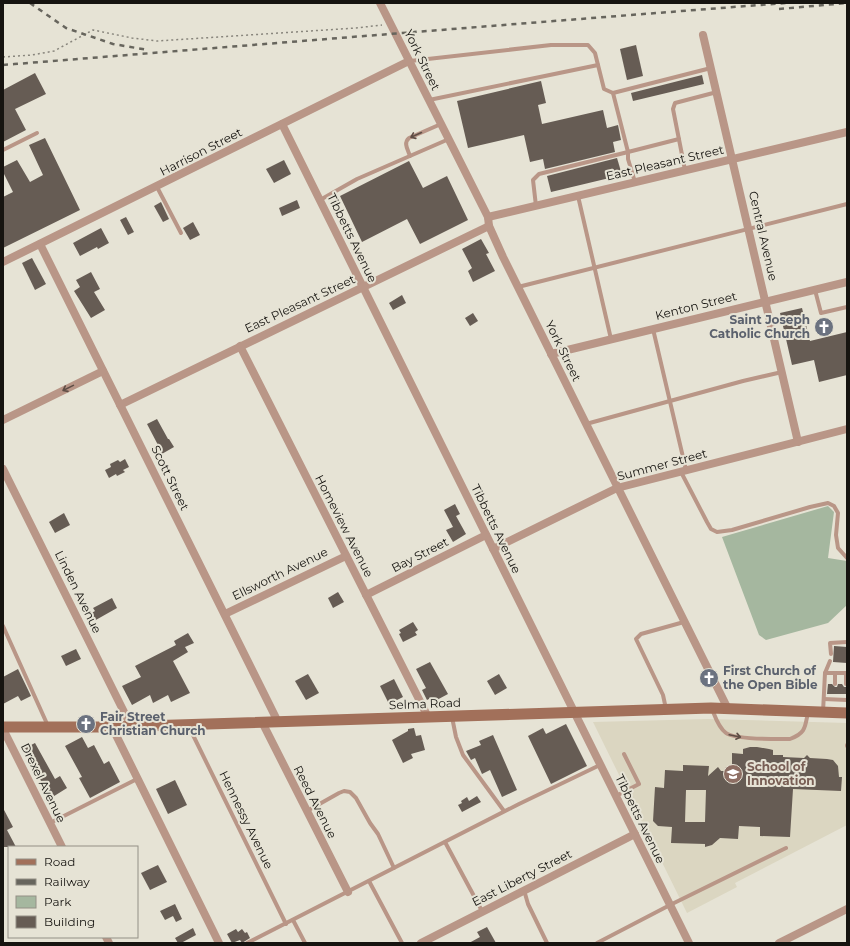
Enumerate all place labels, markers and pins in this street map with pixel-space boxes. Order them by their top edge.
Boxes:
place label: Saint Joseph Catholic Church [709,312,810,341]
church icon: Saint Joseph Catholic Church [813,316,835,338]
place label: First Church of the Open Bible [723,663,818,692]
church icon: First Church of the Open Bible [698,667,720,689]
place label: Fair Street Christian Church [100,709,206,738]
church icon: Fair Street Christian Church [75,713,97,735]
place label: School of Innovation [747,759,815,788]
school or university icon: School of Innovation [722,763,744,785]

